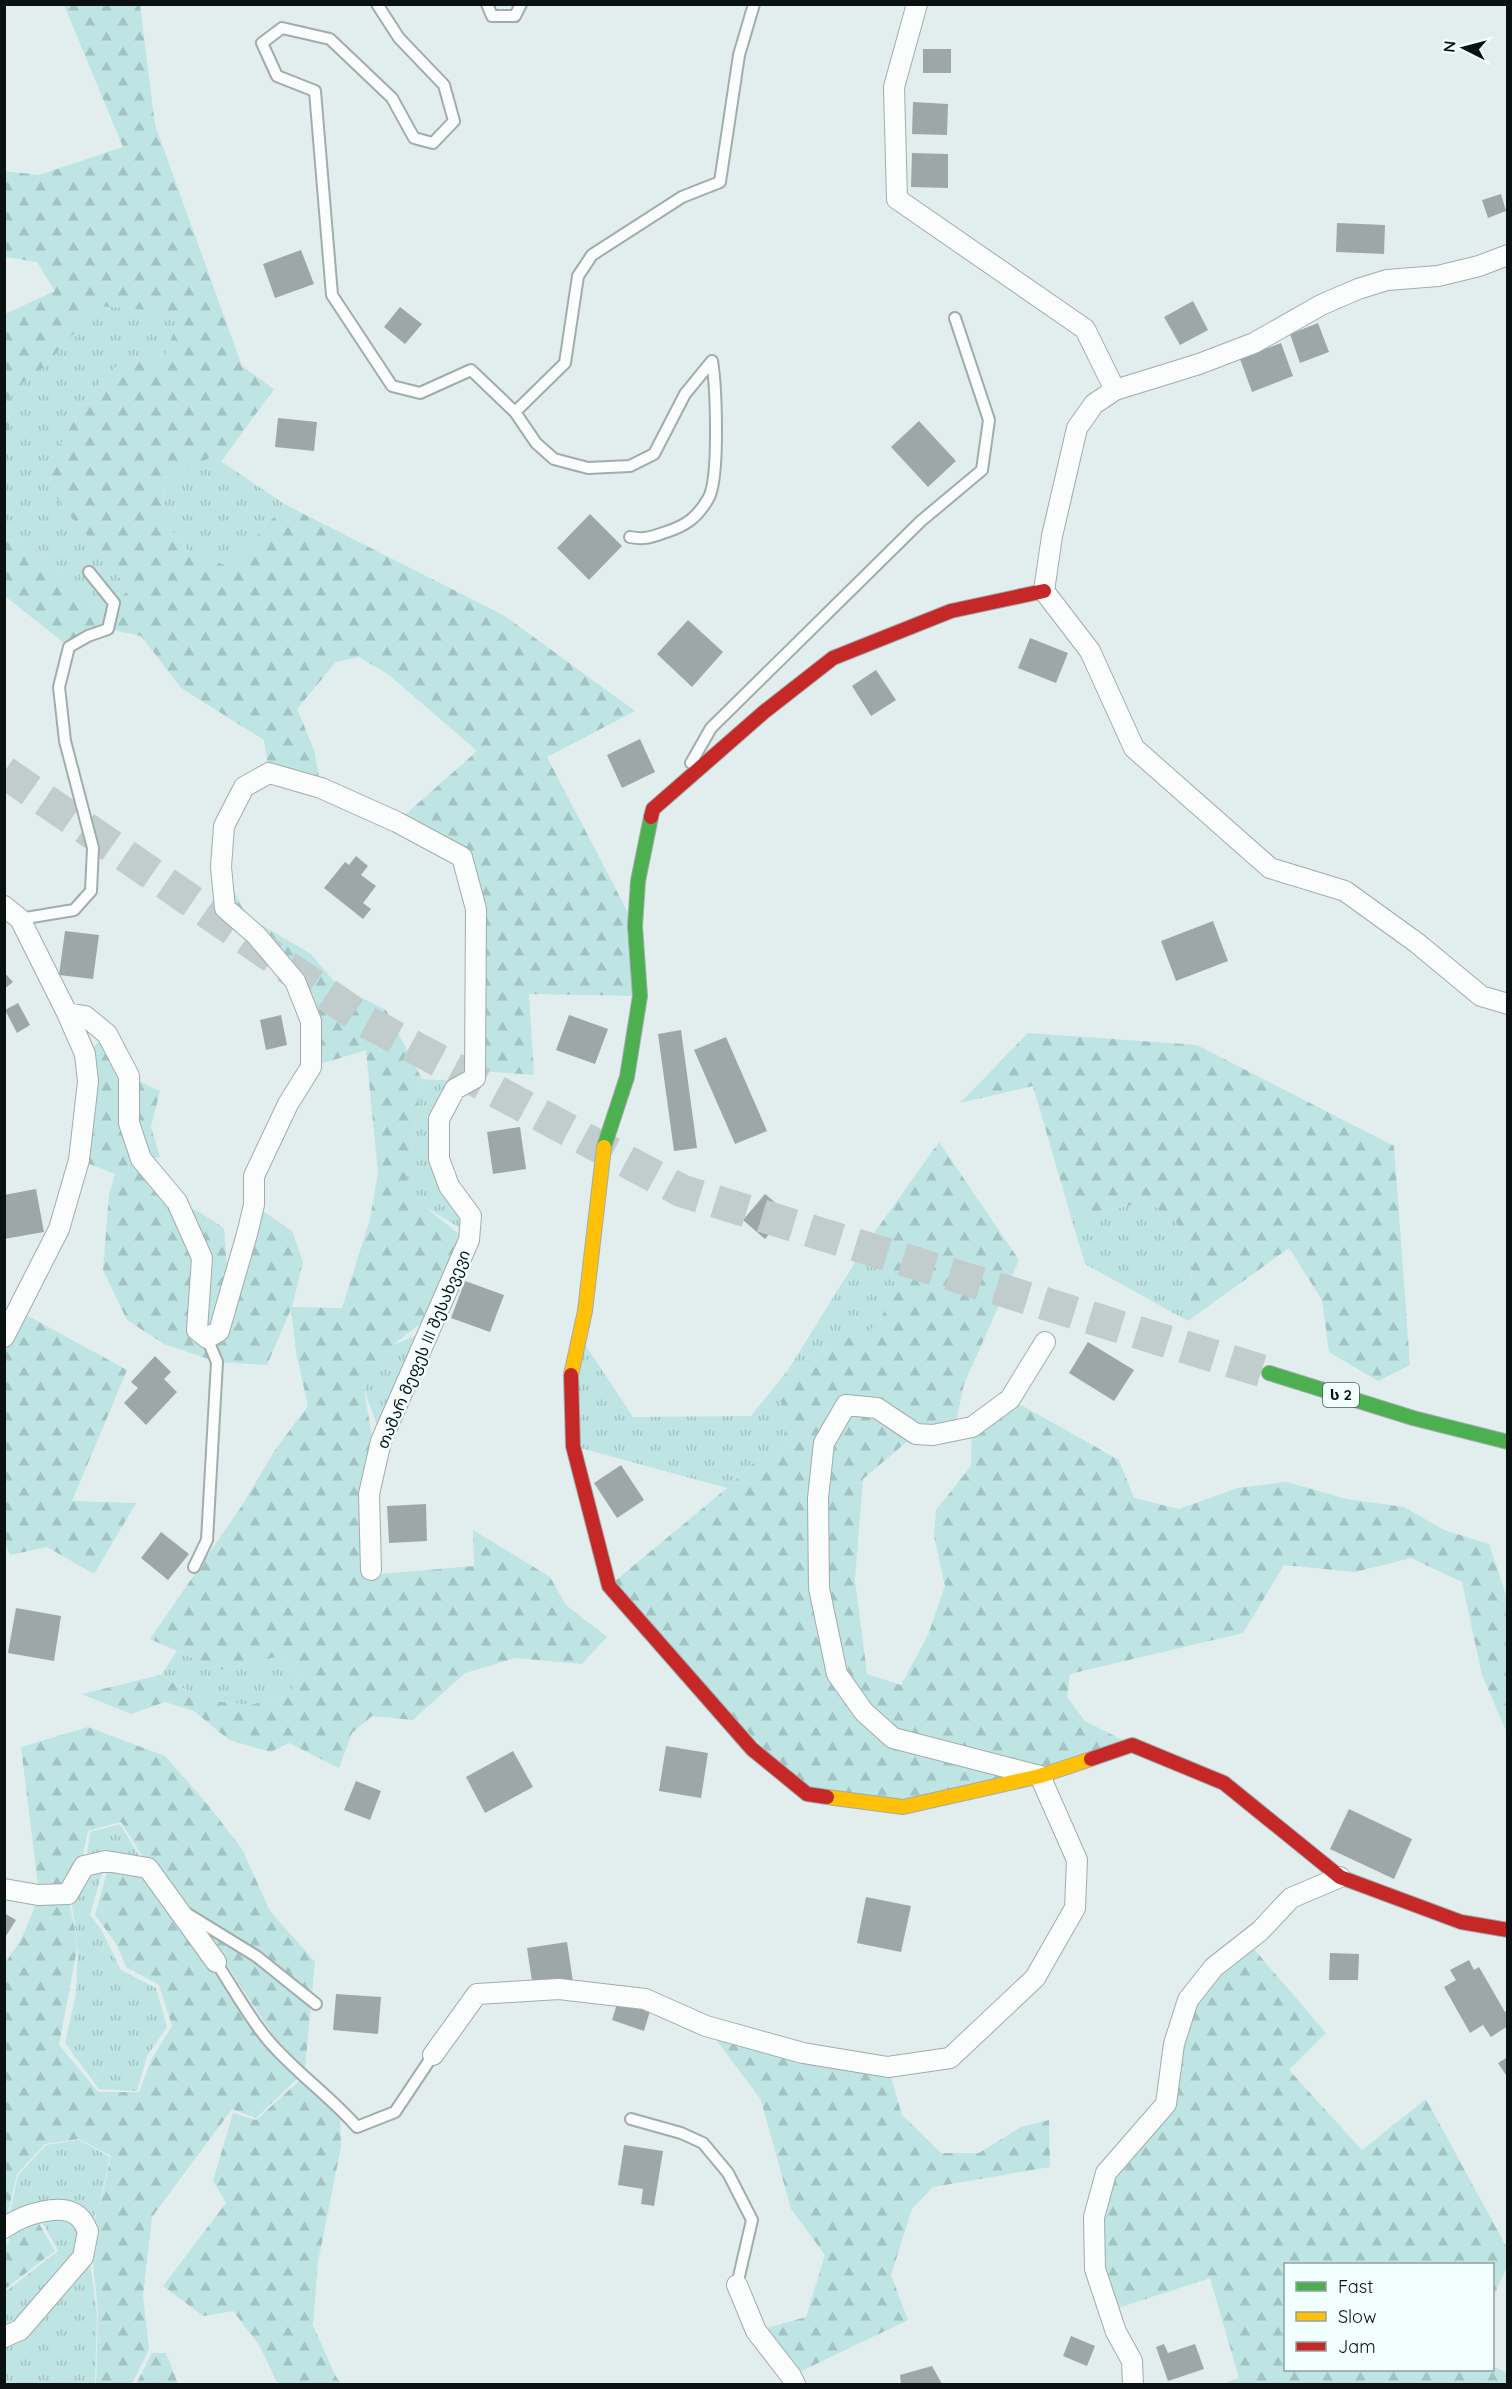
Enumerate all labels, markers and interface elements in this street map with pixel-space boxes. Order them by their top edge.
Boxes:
north arrow [1434,18,1494,78]
text: N [1439,40,1460,53]
street label: თამარ მეფეს III შესახვევი [372,1246,474,1452]
road number: ს 2 [1323,1383,1359,1407]
legend [1284,2263,1494,2371]
text: Fast [1338,2275,1373,2298]
text: Slow [1338,2305,1376,2328]
text: Jam [1338,2335,1376,2358]

